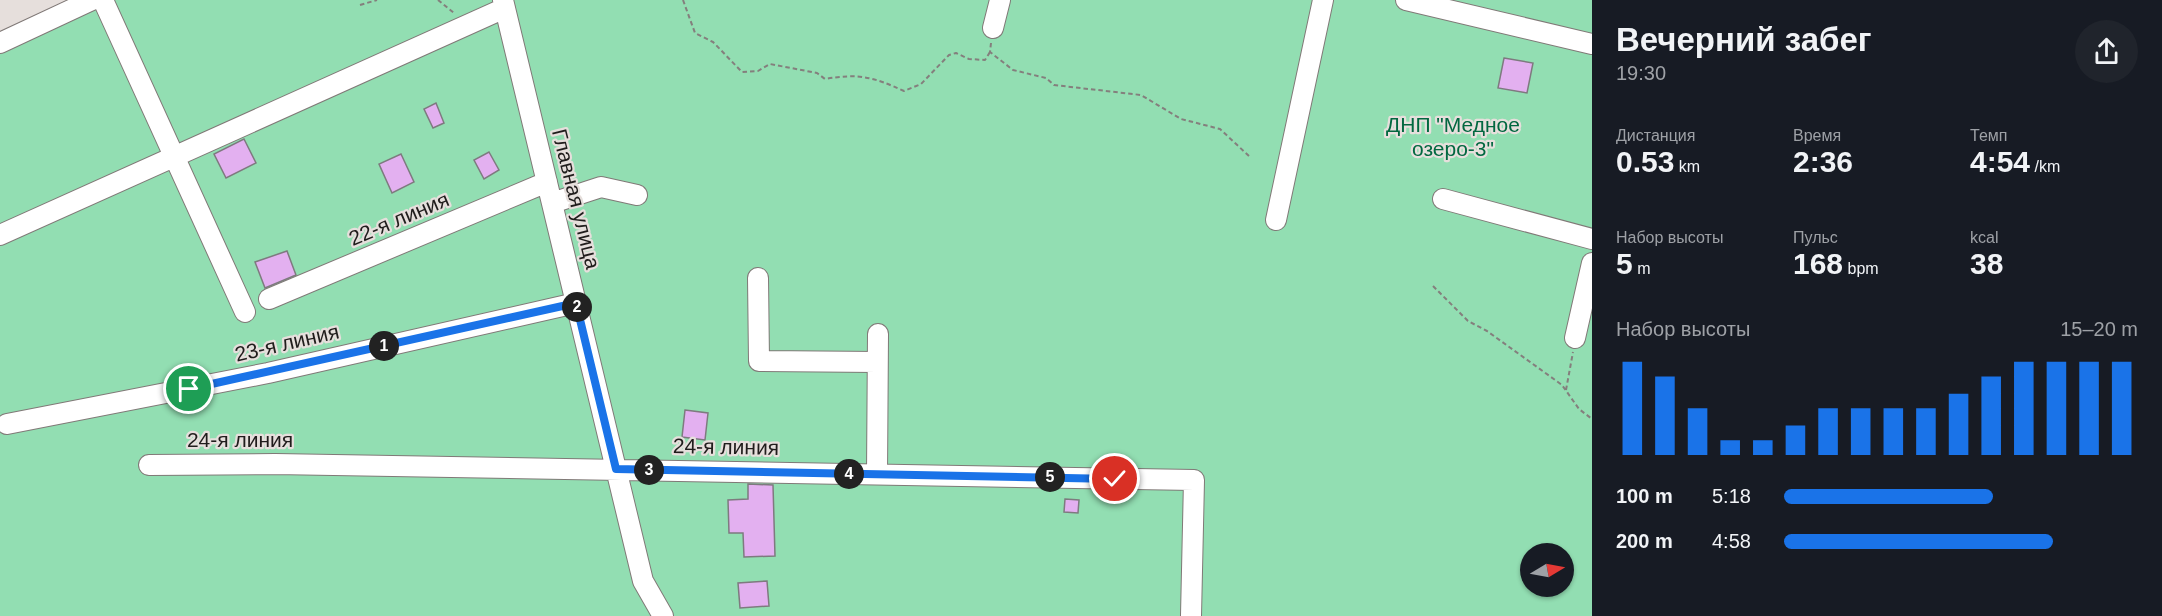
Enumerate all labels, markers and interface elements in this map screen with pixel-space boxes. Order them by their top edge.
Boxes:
button: share [2075,20,2138,83]
text: Вечерний забег [1616,21,1872,58]
text: 19:30 [1616,62,1666,84]
park label: ДНП "Медное озеро-3" [1386,113,1520,160]
street label: Главная улица [548,126,605,272]
text: Дистанция [1616,127,1695,144]
text: Время [1793,127,1841,144]
text: Темп [1970,127,2007,144]
text: 0.53 [1616,145,1674,178]
text: 2:36 [1793,145,1853,178]
text: 4:54 [1970,145,2030,178]
text: km [1674,158,1700,175]
text: /km [2030,158,2060,175]
street label: 22-я линия [345,187,452,250]
text: Набор высоты [1616,229,1723,246]
text: Пульс [1793,229,1838,246]
text: kcal [1970,229,1998,246]
text: 5 [1616,247,1633,280]
text: 168 [1793,247,1843,280]
text: 38 [1970,247,2003,280]
text: m [1633,260,1650,277]
text: bpm [1843,260,1879,277]
pin: 2 [562,292,592,322]
text: 2 [573,298,581,315]
text: Набор высоты [1616,318,1750,340]
text: 15–20 m [2060,318,2138,340]
street label: 23-я линия [233,319,341,366]
pin: 1 [369,331,399,361]
text: 1 [380,337,388,354]
pin [163,363,214,414]
icon: arrive [172,372,205,405]
street label: 24-я линия [187,428,293,451]
street label: 24-я линия [673,434,779,459]
pin [1089,453,1140,504]
pin: 3 [634,455,664,485]
pin: 4 [834,459,864,489]
text: 3 [645,461,653,478]
pin: 5 [1035,462,1065,492]
icon: check [1098,462,1131,495]
text: 4 [845,465,853,482]
text: 5 [1046,468,1054,485]
text: 100 m [1616,485,1673,507]
text: 5:18 [1712,485,1751,507]
text: 200 m [1616,530,1673,552]
text: 4:58 [1712,530,1751,552]
north arrow [1520,543,1574,597]
map controls [1520,543,1574,597]

